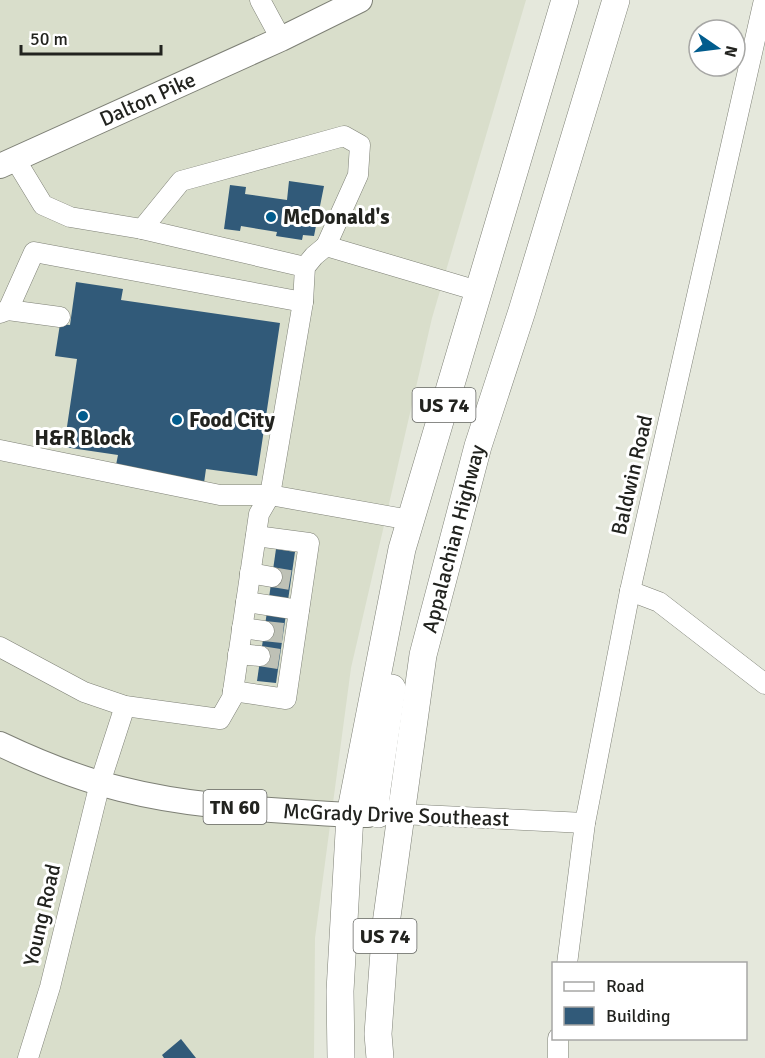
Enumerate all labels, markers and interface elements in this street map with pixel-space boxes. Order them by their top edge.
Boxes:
scale bar [21,18,160,56]
north arrow [687,18,747,78]
text: 50 m [30,28,68,50]
text: N [720,44,742,59]
street label: Dalton Pike [96,66,200,132]
place label: McDonald's [283,204,390,230]
marker: McDonald's [264,210,278,224]
road number: US 74 [412,388,476,422]
place label: Food City [189,407,275,433]
marker: H&R Block [76,409,90,423]
street label: Baldwin Road [606,412,658,538]
marker: Food City [170,413,184,427]
place label: H&R Block [35,425,131,451]
street label: Appalachian Highway [416,442,491,636]
road number: TN 60 [204,790,266,824]
street label: McGrady Drive Southeast [283,798,509,832]
street label: Young Road [18,861,66,969]
road number: US 74 [354,919,416,953]
legend [552,962,747,1040]
text: Road [606,975,645,997]
text: Building [606,1005,670,1027]

